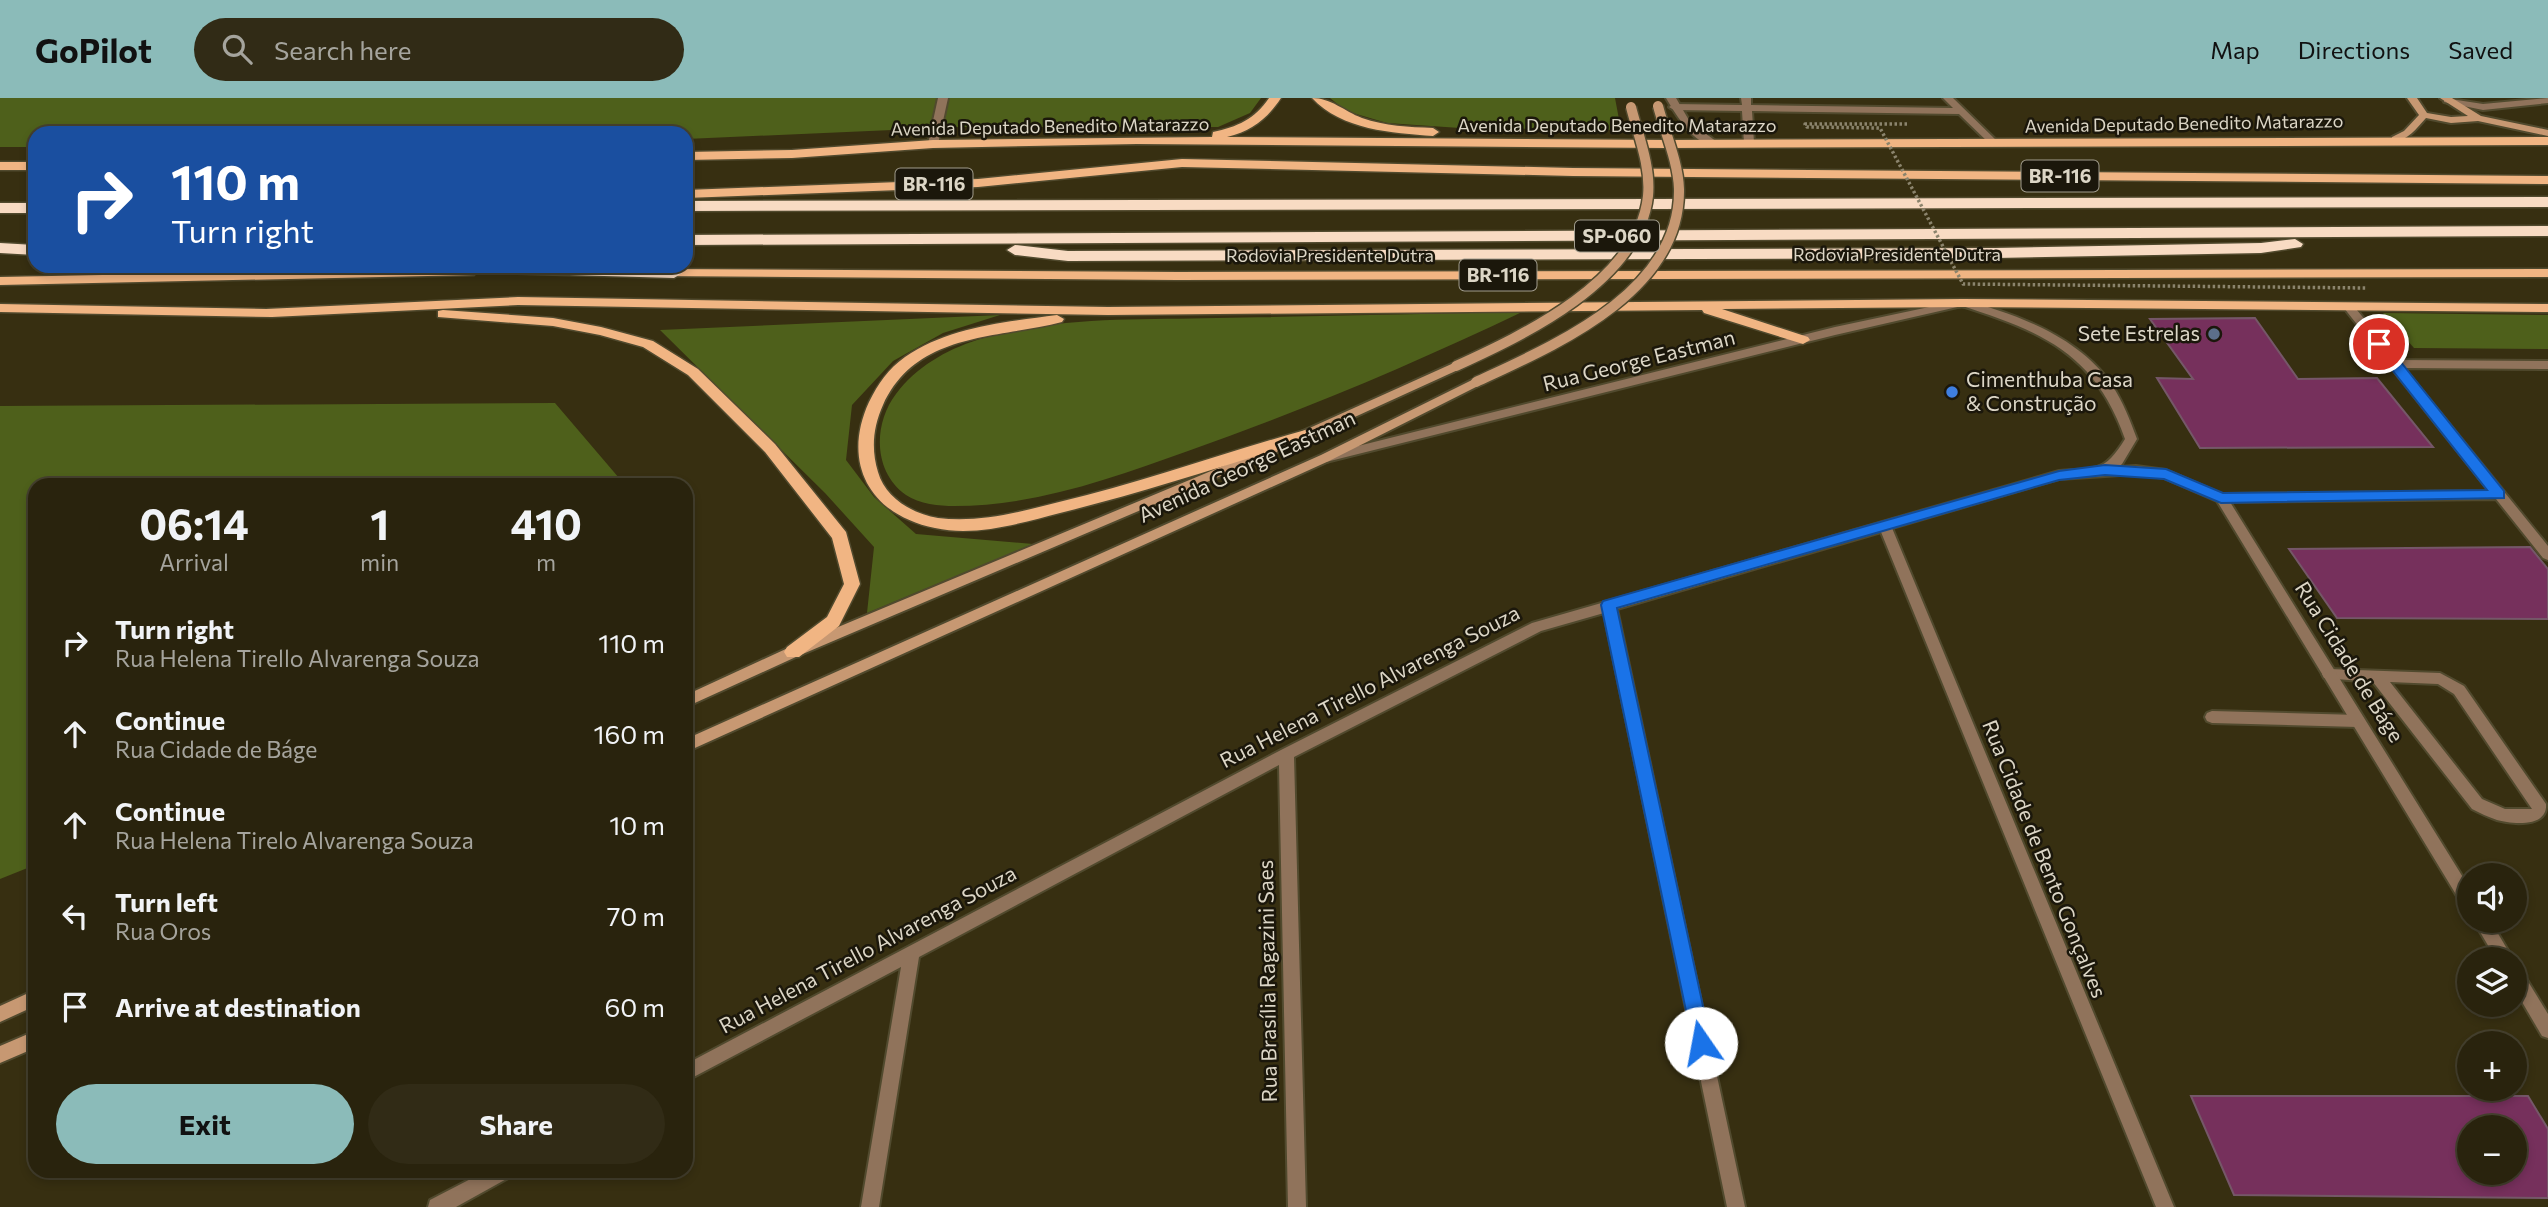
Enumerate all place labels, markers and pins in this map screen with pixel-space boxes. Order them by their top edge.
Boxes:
pin [2349,314,2409,374]
place label: Sete Estrelas [2078,320,2200,345]
marker: Sete Estrelas [2206,326,2222,342]
place label: Cimenthuba Casa & Construção [1966,366,2133,415]
marker: Cimenthuba Casa & Construção [1944,384,1960,400]

